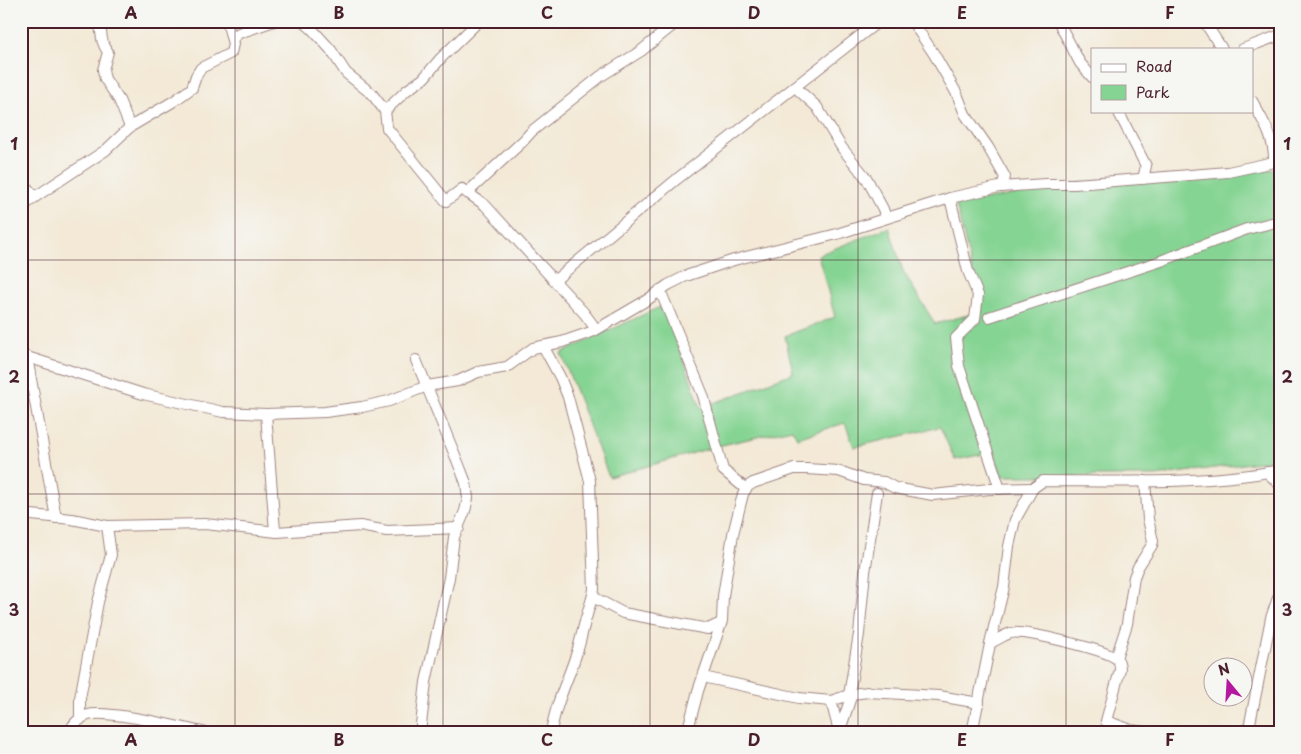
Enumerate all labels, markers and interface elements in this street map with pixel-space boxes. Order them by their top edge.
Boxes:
text: A [125,0,138,24]
text: B [334,0,345,24]
text: C [541,0,553,24]
text: D [748,0,760,24]
text: E [957,0,967,24]
text: F [1165,0,1175,24]
legend [1091,48,1254,112]
text: Road [1136,54,1172,77]
text: Park [1136,80,1170,103]
text: 1 [10,131,18,155]
text: 1 [1283,131,1291,155]
text: 2 [8,364,20,388]
text: 2 [1281,364,1293,388]
text: 3 [9,597,19,621]
text: 3 [1282,597,1292,621]
north arrow [1204,656,1254,706]
text: N [1215,657,1232,681]
text: A [125,727,138,751]
text: B [334,727,345,751]
text: C [541,727,553,751]
text: D [748,727,760,751]
text: E [957,727,967,751]
text: F [1165,727,1175,751]

